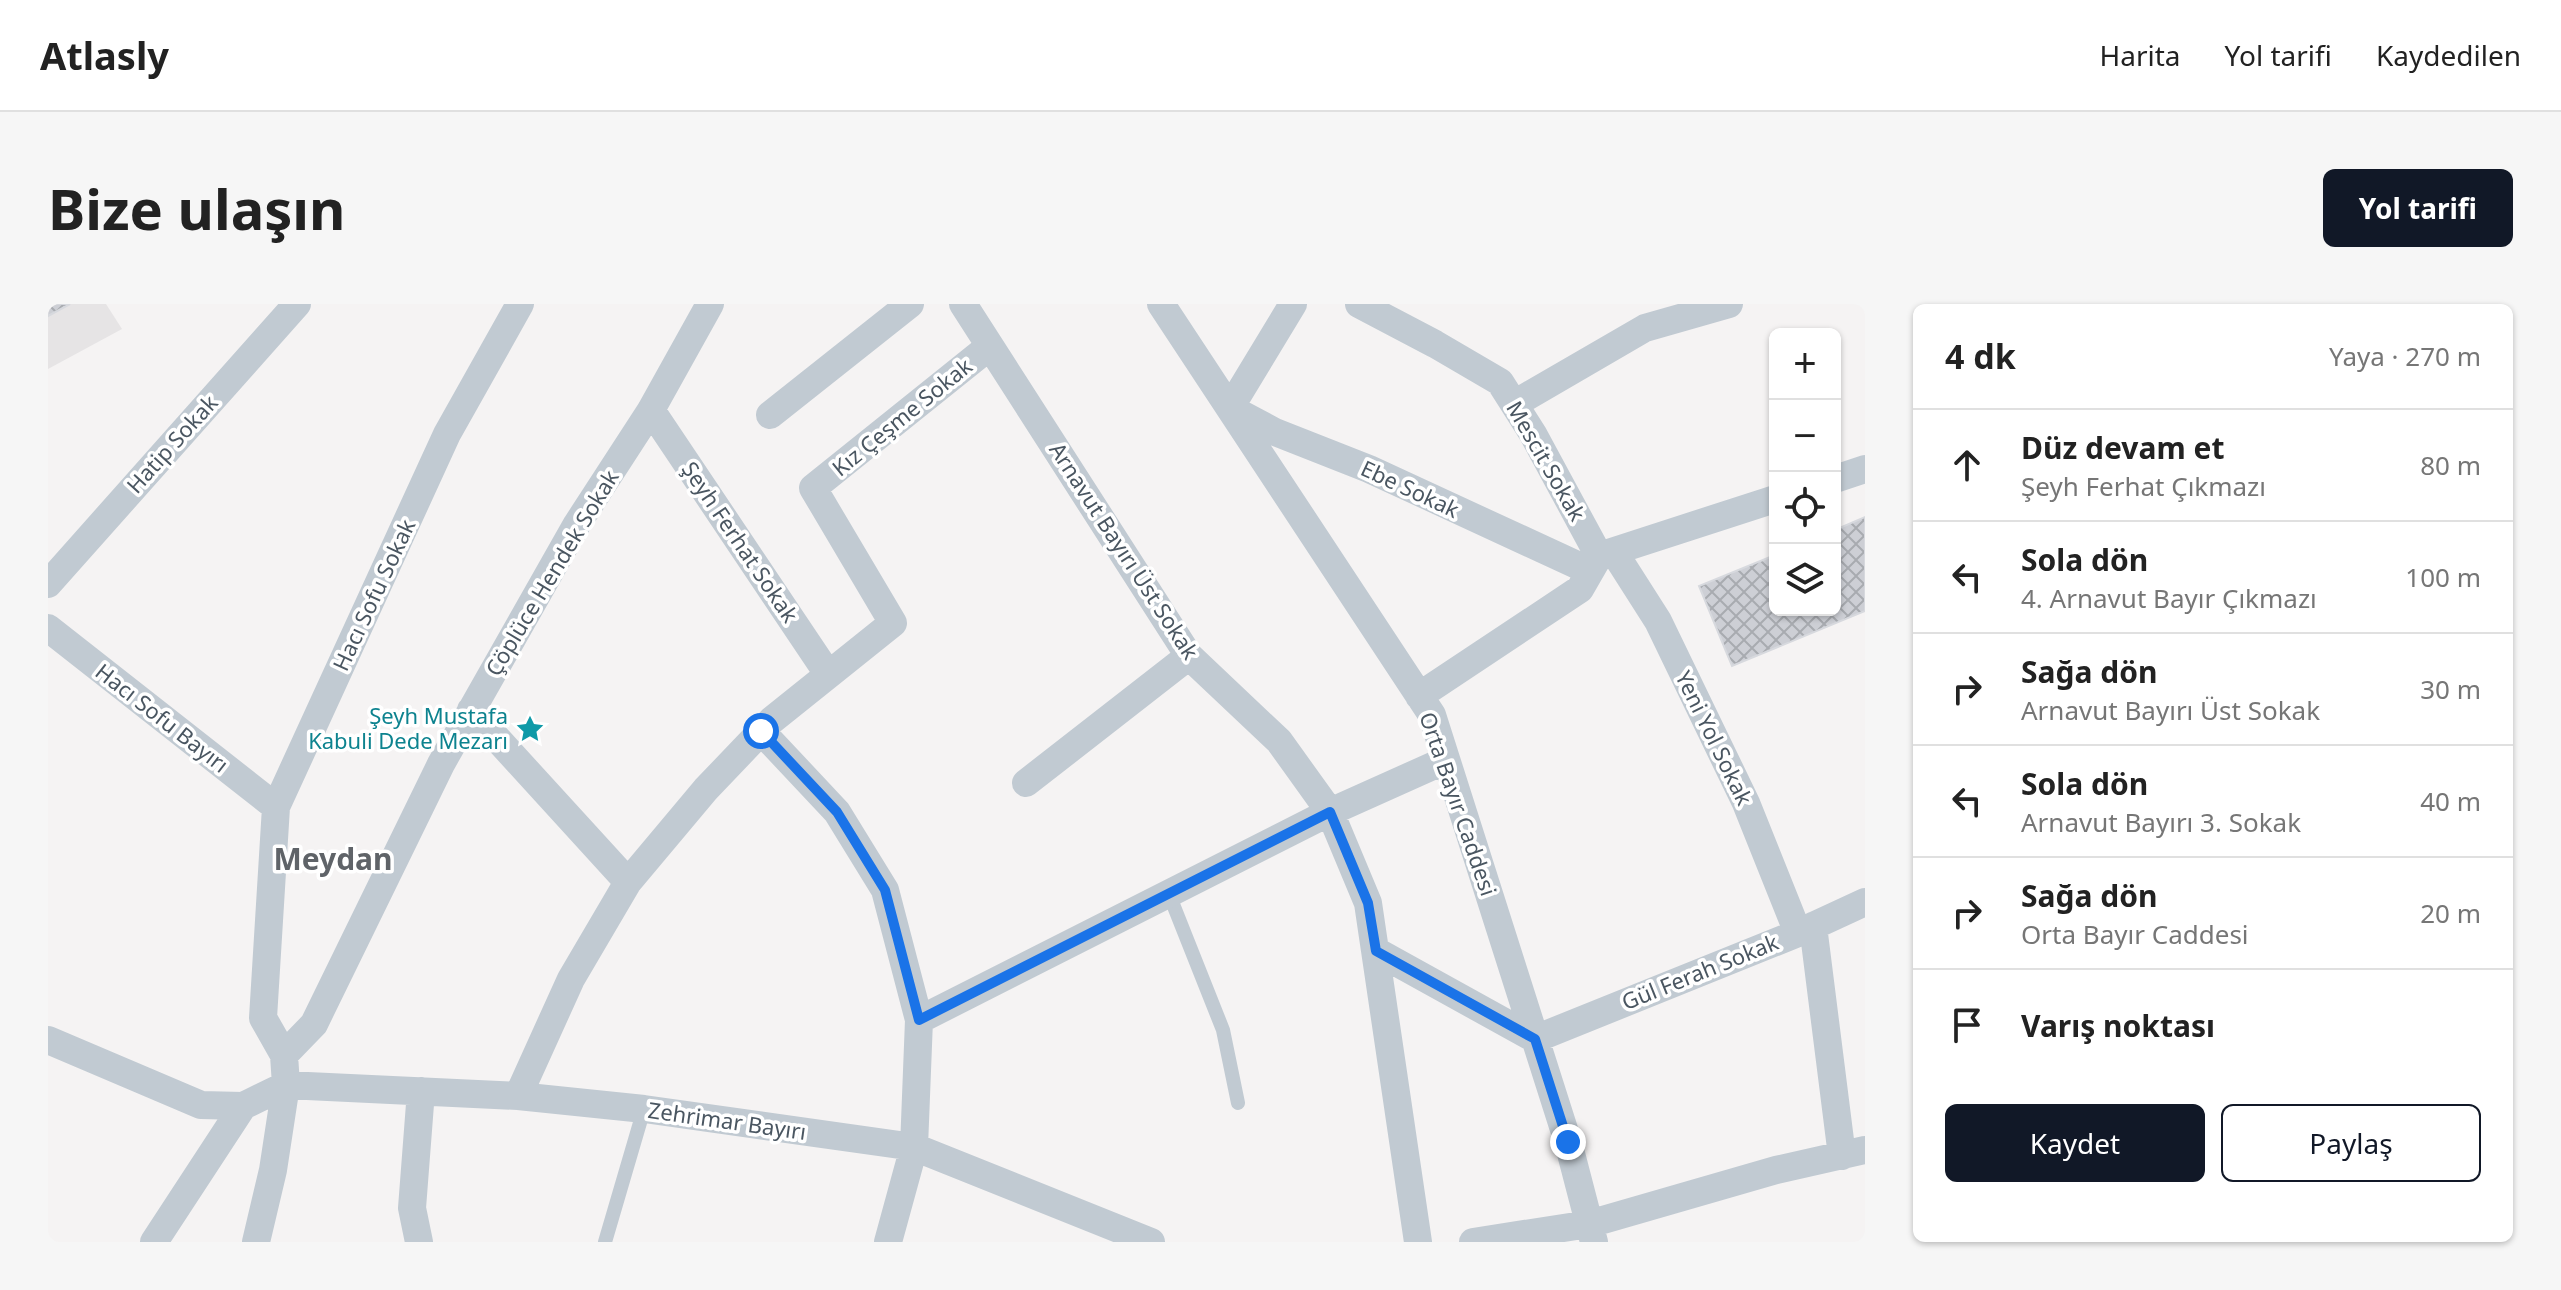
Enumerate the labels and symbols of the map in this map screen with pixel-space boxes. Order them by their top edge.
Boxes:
street label: Kız Çeşme Sokak [825,350,978,482]
street label: Hatip Sokak [119,388,224,499]
street label: Mescit Sokak [1500,395,1593,526]
street label: Arnavut Bayırı Üst Sokak [1043,436,1206,665]
street label: Ebe Sokak [1356,452,1465,524]
street label: Şeyh Ferhat Sokak [676,455,806,628]
street label: Çöplüce Hendek Sokak [478,464,625,681]
street label: Hacı Sofu Sokak [325,514,421,675]
street label: Hacı Sofu Bayırı [90,656,235,779]
street label: Yeni Yol Sokak [1669,665,1760,810]
place label: Şeyh Mustafa Kabuli Dede Mezarı [308,700,508,755]
street label: Orta Bayır Caddesi [1413,708,1504,900]
route start [743,713,779,749]
place icon: Şeyh Mustafa Kabuli Dede Mezarı [515,714,545,744]
district label: Meydan [273,838,393,879]
street label: Gül Ferah Sokak [1617,926,1783,1016]
street label: Zehrimar Bayırı [646,1094,808,1146]
route end [1550,1124,1586,1160]

